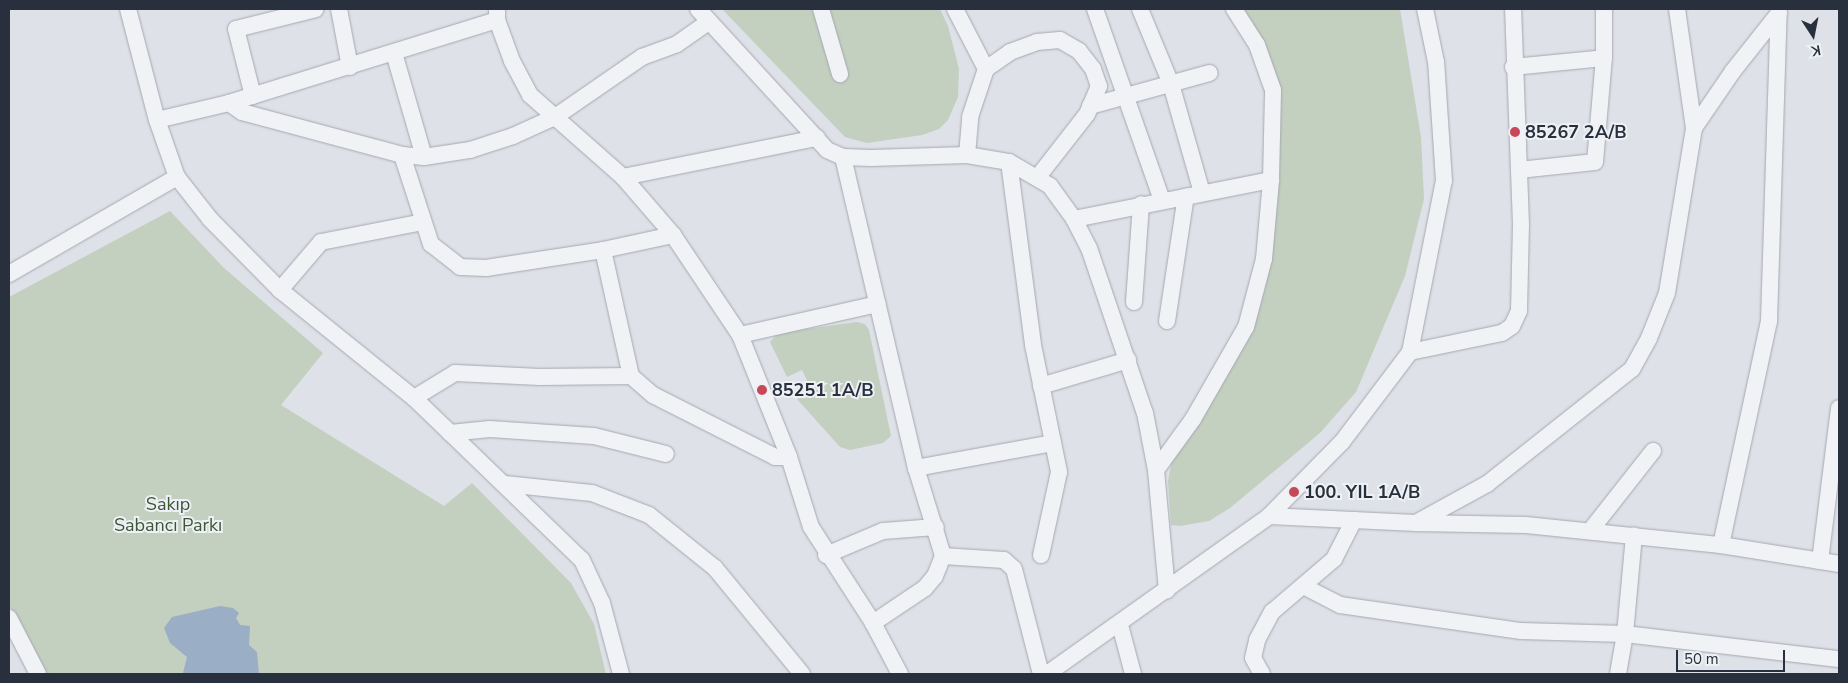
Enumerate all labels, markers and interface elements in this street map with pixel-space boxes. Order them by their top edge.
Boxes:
north arrow [1788,10,1838,60]
text: K [1810,40,1822,60]
place label: 85267 2A/B [1525,121,1627,143]
marker: 85267 2A/B [1509,126,1521,138]
place label: 85251 1A/B [772,379,874,401]
marker: 85251 1A/B [756,384,768,396]
place label: 100. YIL 1A/B [1304,481,1420,503]
marker: 100. YIL 1A/B [1288,486,1300,498]
park label: Sakıp Sabancı Parkı [114,494,222,536]
scale bar [1678,640,1787,672]
text: 50 m [1684,649,1719,669]

